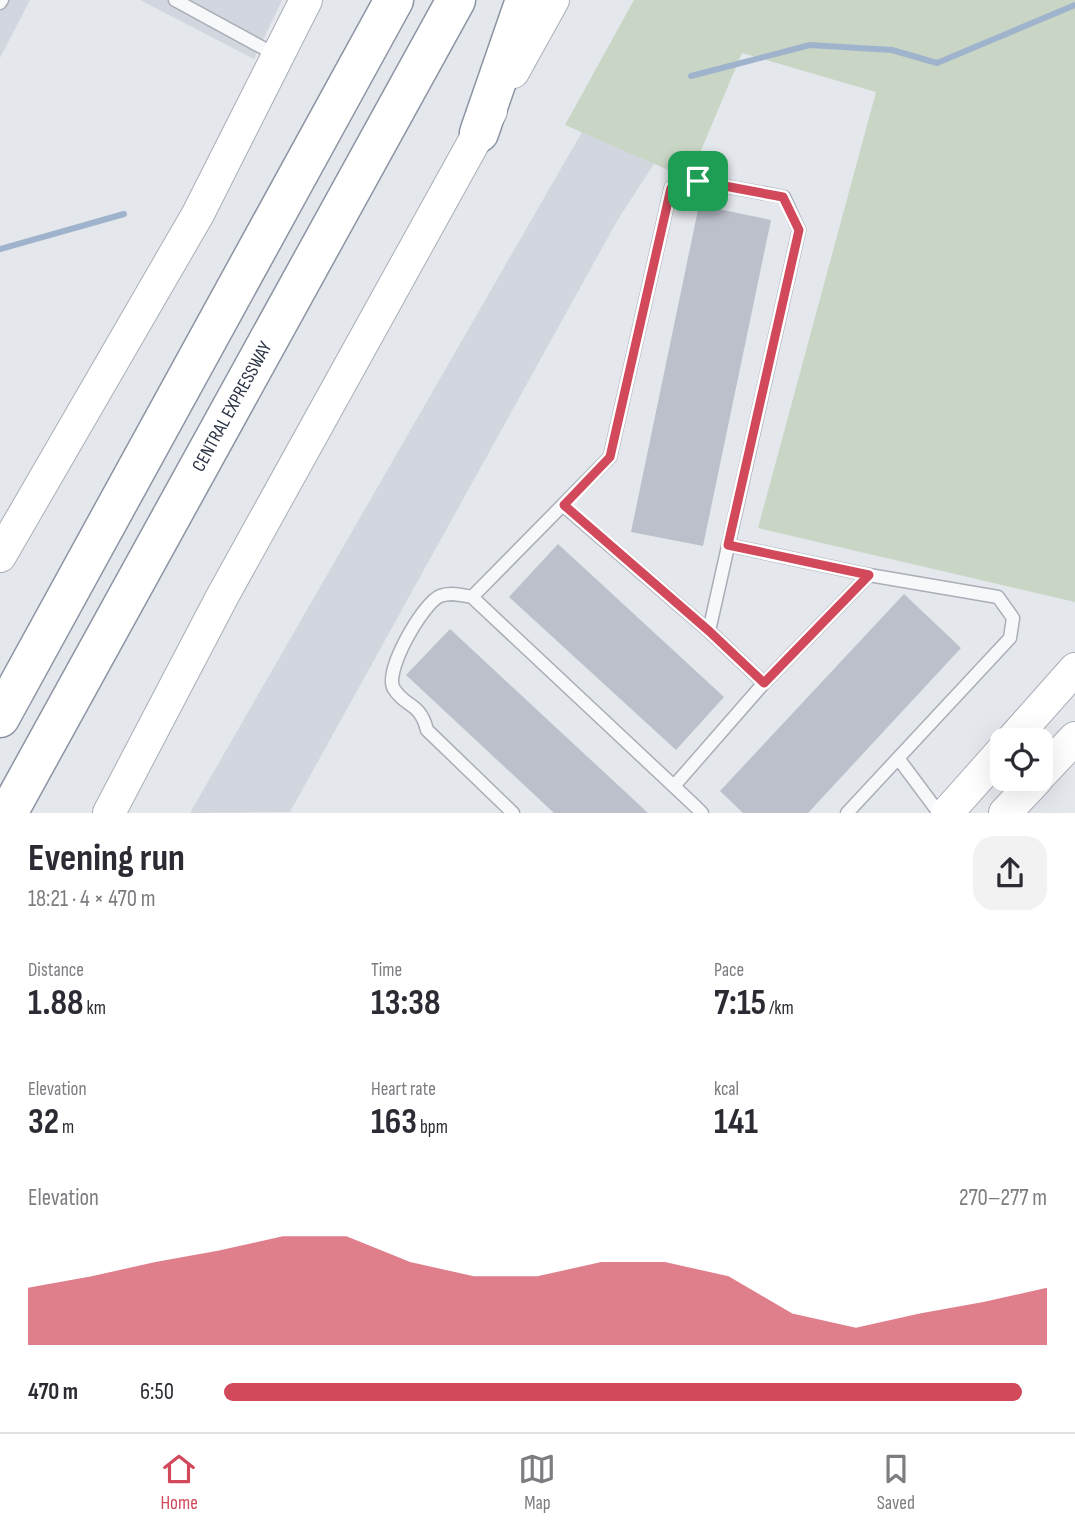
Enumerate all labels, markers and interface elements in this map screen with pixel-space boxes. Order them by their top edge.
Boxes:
pin [668,151,728,211]
icon: arrive [679,162,717,200]
street label: CENTRAL EXPRESSWAY [187,338,277,476]
map controls [990,728,1053,791]
button: locate [990,728,1053,791]
text: Evening run [28,836,185,881]
button: share [973,836,1047,910]
text: 18:21 · 4 × 470 m [28,885,155,913]
text: Distance [28,959,84,982]
text: Time [371,959,402,982]
text: Pace [714,959,744,982]
text: 1.88 [28,982,84,1025]
text: 13:38 [371,982,440,1025]
text: 7:15 [714,982,766,1025]
text: km [84,997,106,1020]
text: /km [766,997,794,1020]
text: Elevation [28,1078,87,1101]
text: Heart rate [371,1078,436,1101]
text: kcal [714,1078,739,1101]
text: 32 [28,1101,59,1144]
text: 163 [371,1101,417,1144]
text: 141 [714,1101,758,1144]
text: m [59,1116,74,1139]
text: bpm [417,1116,448,1139]
text: Elevation [28,1184,99,1212]
text: 270–277 m [959,1184,1047,1212]
text: 470 m [28,1378,78,1406]
text: 6:50 [140,1378,174,1406]
tab: Home [160,1450,198,1515]
tab: Map [518,1450,556,1515]
tab: Saved [877,1450,915,1515]

